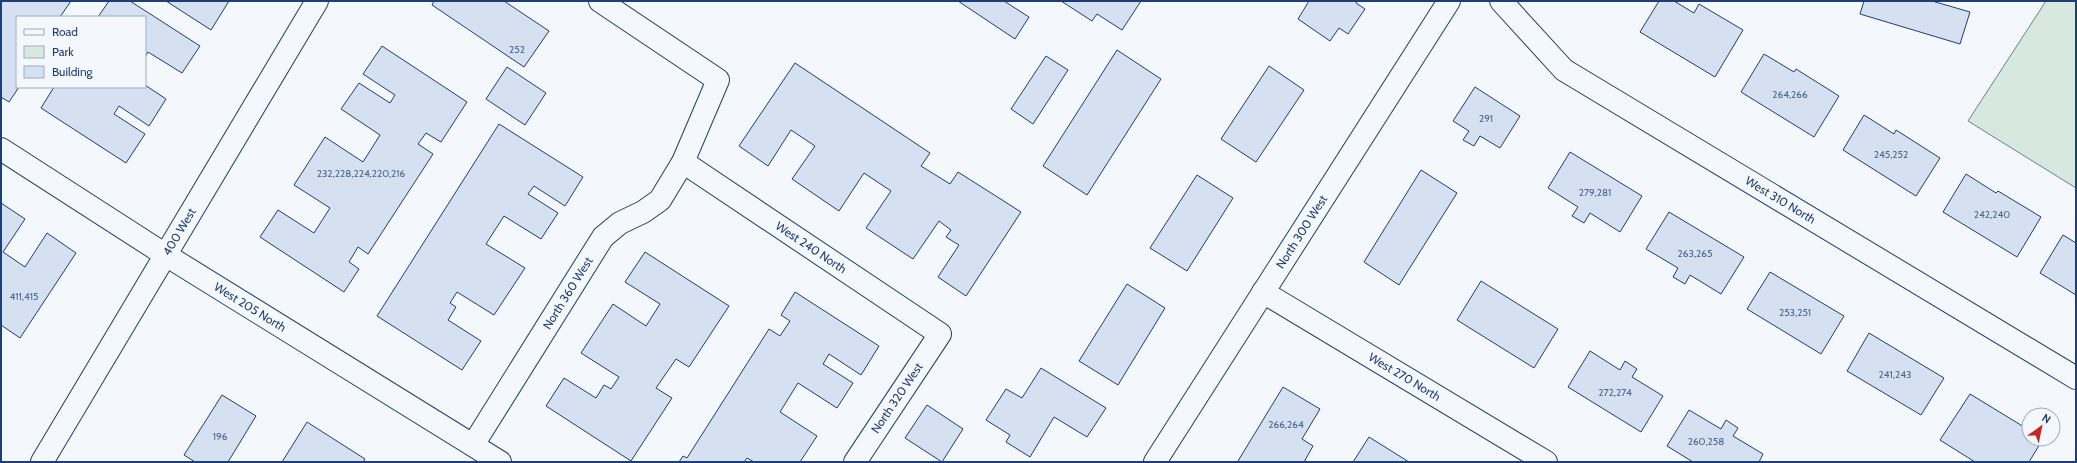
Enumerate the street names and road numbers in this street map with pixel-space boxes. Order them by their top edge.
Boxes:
street label: West 310 North [1743,173,1819,227]
street label: North 300 West [1272,192,1330,271]
street label: 400 West [159,205,199,258]
street label: West 240 North [773,218,850,276]
street label: North 360 West [539,254,596,332]
street label: West 205 North [211,279,289,335]
street label: West 270 North [1366,349,1443,404]
street label: North 320 West [867,360,926,436]

